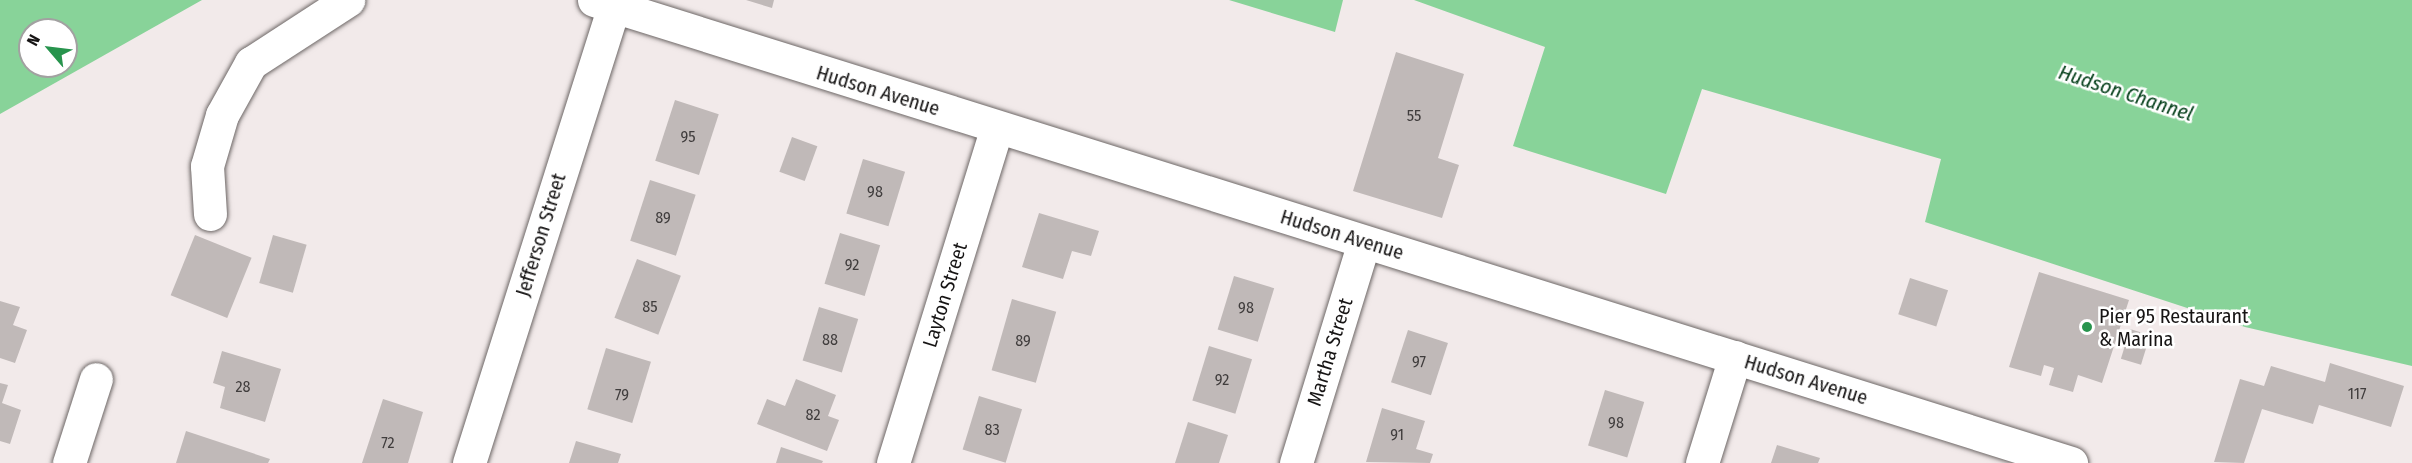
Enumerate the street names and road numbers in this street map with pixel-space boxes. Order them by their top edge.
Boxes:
street label: Hudson Avenue [813,61,943,121]
street label: Jefferson Street [511,171,571,299]
street label: Hudson Avenue [1277,205,1407,265]
street label: Layton Street [918,240,972,350]
street label: Martha Street [1302,295,1358,409]
street label: Hudson Avenue [1741,350,1871,410]

